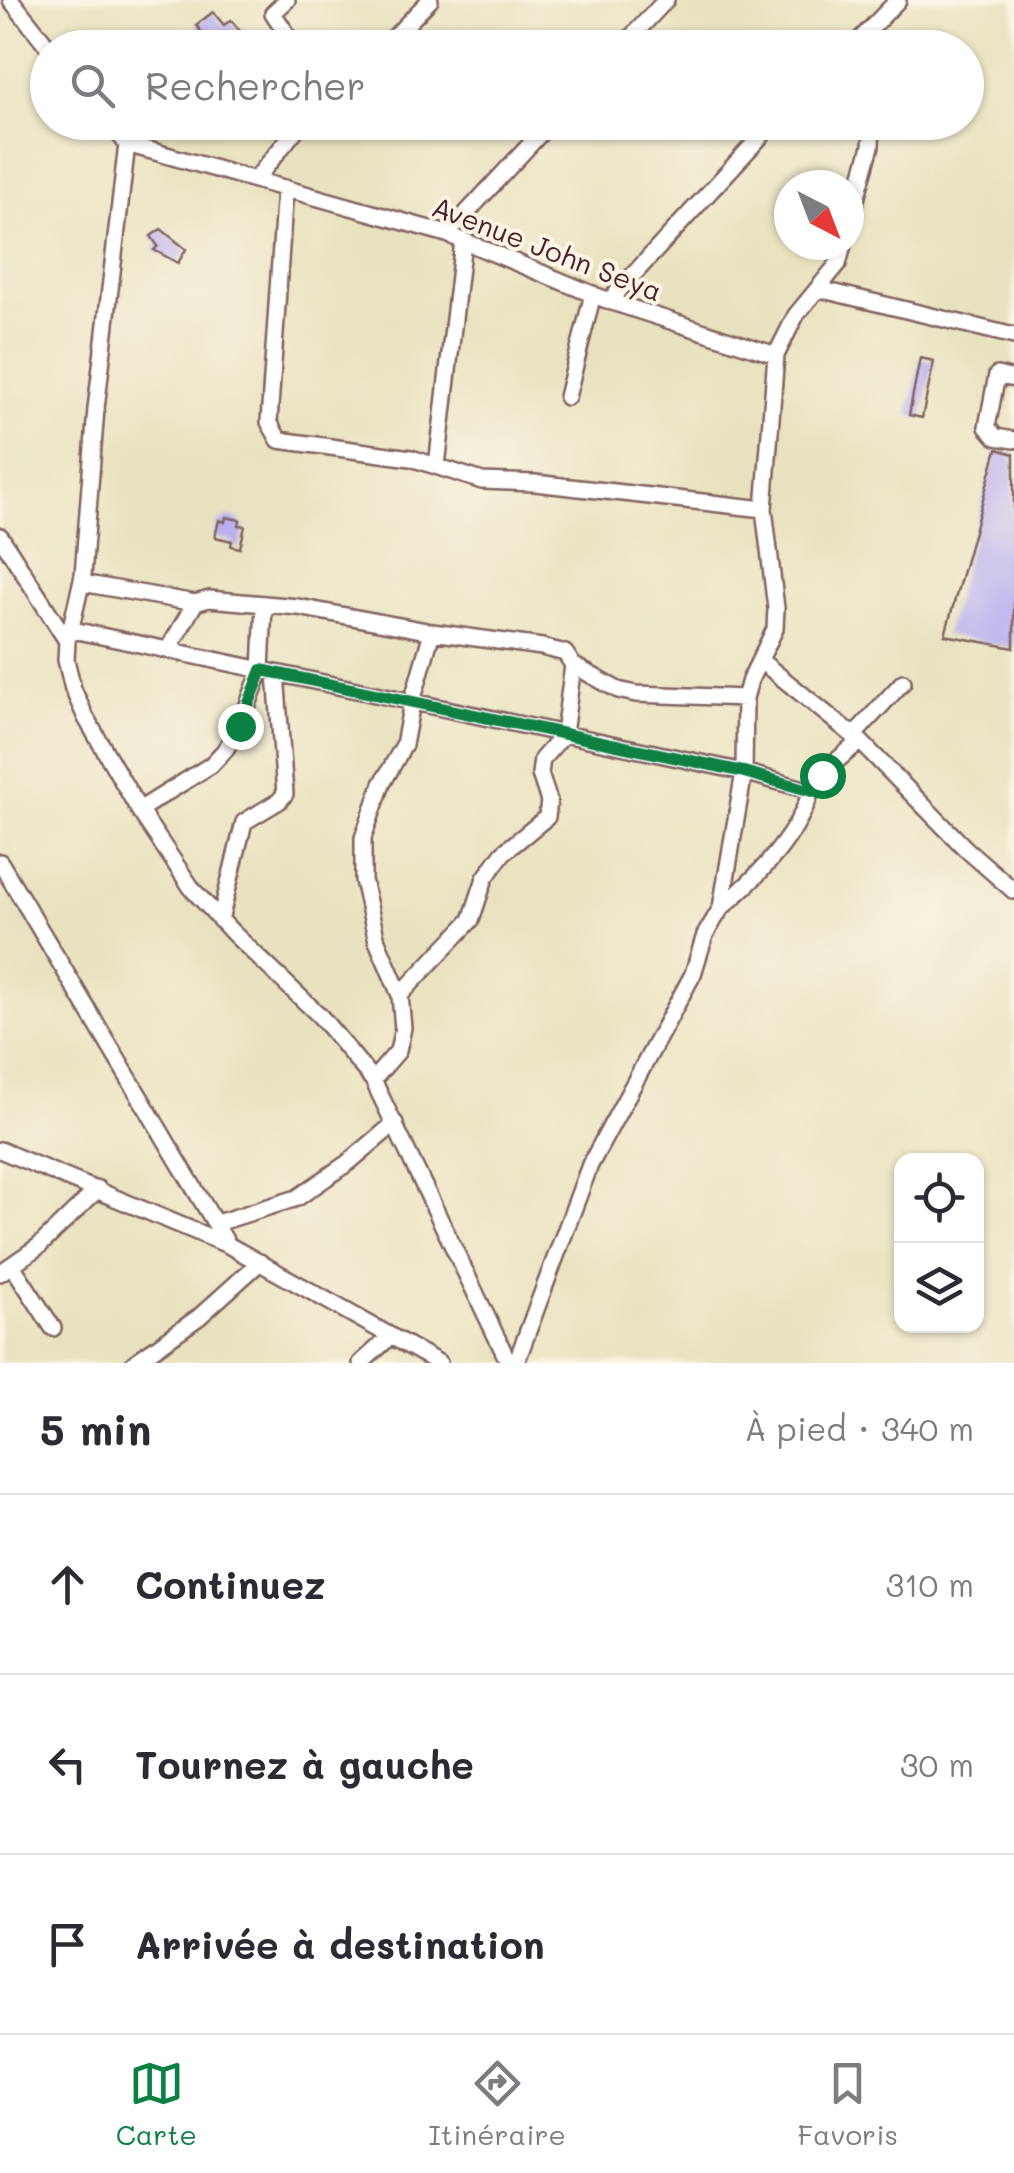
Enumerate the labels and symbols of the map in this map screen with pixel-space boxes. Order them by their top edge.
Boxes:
north arrow [774,170,864,260]
street label: Avenue John Seya [427,188,667,308]
route end [218,704,264,750]
route start [800,753,846,799]

